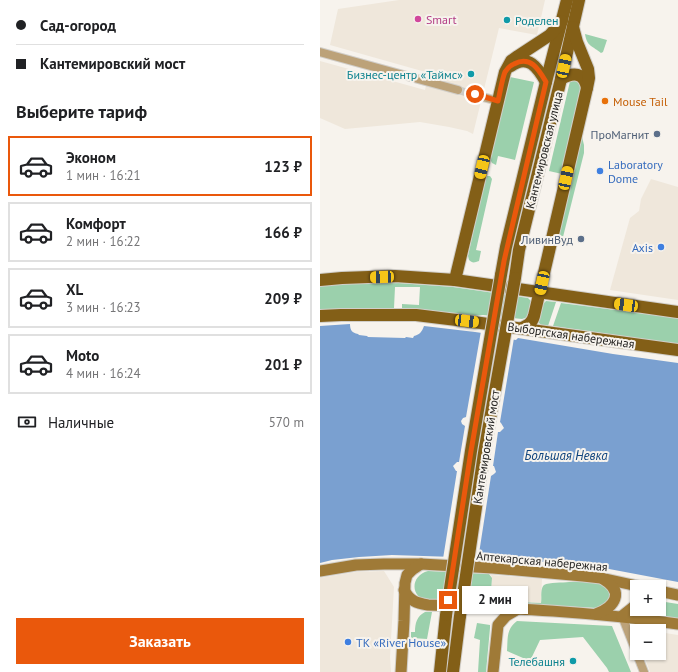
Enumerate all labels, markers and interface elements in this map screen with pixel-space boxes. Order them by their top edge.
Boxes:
place label: Smart [426,12,457,27]
place label: Роделен [515,13,559,28]
marker: Smart [413,14,423,24]
marker: Роделен [502,15,512,25]
text: Сад-огород [40,16,116,35]
car [556,53,572,79]
text: Кантемировский мост [40,54,185,73]
place label: Бизнес-центр «Таймс» [347,67,463,82]
marker: Бизнес-центр «Таймс» [466,69,476,79]
route start [466,85,484,103]
street label: Кантемировская улица [522,90,566,210]
place label: Mouse Tail [613,94,668,109]
marker: Mouse Tail [600,96,610,106]
text: Выберите тариф [16,100,147,123]
place label: ПроМагнит [590,127,649,142]
marker: ПроМагнит [652,129,662,139]
icon: car [18,148,54,184]
text: Эконом [66,148,116,167]
car [473,154,491,180]
text: 123 ₽ [264,157,302,176]
place label: Laboratory Dome [608,157,663,186]
car [558,165,574,191]
marker: Laboratory Dome [595,166,605,176]
text: 1 мин · 16:21 [66,167,141,184]
icon: car [18,214,54,250]
text: Комфорт [66,214,126,233]
text: 166 ₽ [264,223,302,242]
place label: ЛивинВуд [520,232,574,247]
text: 2 мин · 16:22 [66,233,141,250]
marker: ЛивинВуд [576,234,586,244]
place label: Axis [632,240,653,255]
marker: Axis [656,242,666,252]
car [534,270,550,296]
car [370,271,394,283]
icon: car [18,280,54,316]
text: XL [66,280,83,299]
text: 209 ₽ [264,289,302,308]
car [613,297,639,313]
text: 3 мин · 16:23 [66,299,141,316]
car [454,314,480,328]
street label: Выборгская набережная [507,319,635,351]
icon: car [18,346,54,382]
text: Moto [66,346,99,365]
text: 201 ₽ [264,355,302,374]
text: 4 мин · 16:24 [66,365,141,382]
street label: Кантемировский мост [470,389,502,505]
icon: cash [16,411,38,433]
text: Наличные [48,413,114,432]
text: 570 m [269,414,304,431]
water label: Большая Невка [524,447,608,464]
street label: Аптекарская набережная [476,548,608,574]
map controls [630,580,666,660]
button: + [630,580,666,616]
callout: 2 мин [462,586,528,614]
route end [439,591,457,609]
text: 2 мин [478,591,512,608]
button: Заказать [16,618,304,664]
button: − [630,624,666,660]
place label: ТК «River House» [356,635,446,650]
marker: ТК «River House» [343,637,353,647]
place label: Телебашня [509,654,565,669]
marker: Телебашня [568,656,578,666]

